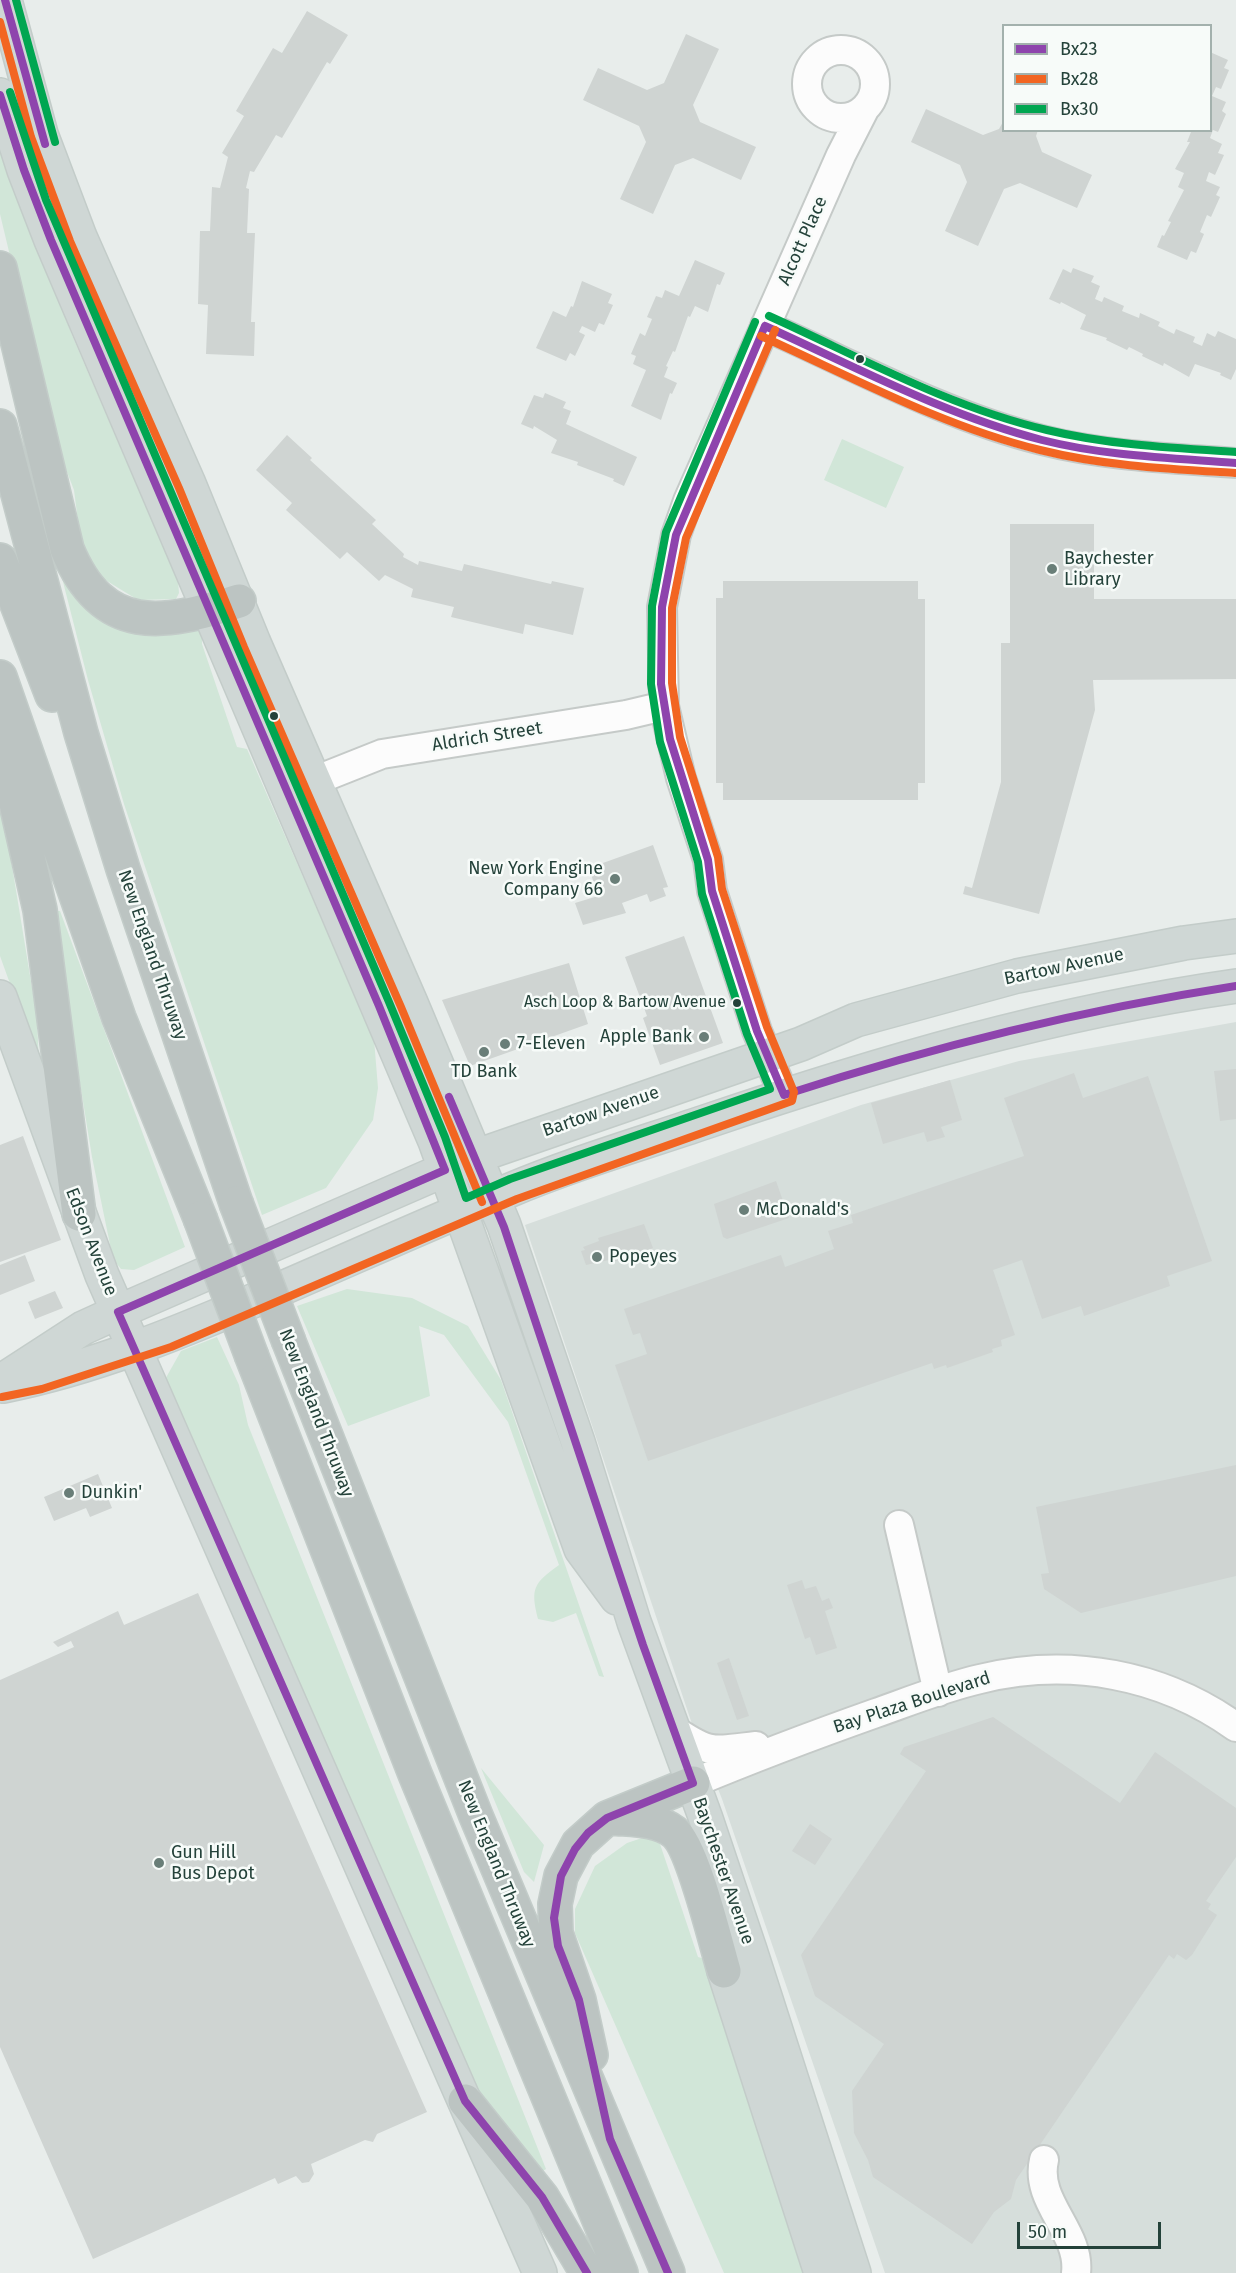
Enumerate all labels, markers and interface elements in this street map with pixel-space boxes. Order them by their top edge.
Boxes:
legend [1002,24,1212,132]
text: Bx23 [1060,38,1097,60]
text: Bx28 [1060,68,1098,90]
text: Bx30 [1060,98,1099,120]
street label: Alcott Place [774,193,832,289]
unlabelled marker [854,353,866,365]
place label: Baychester Library [1064,548,1154,590]
marker: Baychester Library [1045,562,1059,576]
unlabelled marker [268,710,280,722]
street label: Aldrich Street [430,718,544,756]
place label: New York Engine Company 66 [468,858,603,900]
street label: New England Thruway [113,867,191,1043]
marker: New York Engine Company 66 [608,872,622,886]
street label: Bartow Avenue [1002,944,1126,990]
place label: Asch Loop & Bartow Avenue [524,993,726,1013]
marker: Asch Loop & Bartow Avenue [731,997,743,1009]
place label: Apple Bank [600,1026,692,1048]
marker: Apple Bank [697,1030,711,1044]
place label: 7-Eleven [517,1033,586,1055]
marker: 7-Eleven [498,1037,512,1051]
marker: TD Bank [477,1045,491,1059]
place label: TD Bank [451,1061,517,1083]
street label: Bartow Avenue [540,1082,662,1142]
street label: Edson Avenue [60,1185,122,1299]
place label: McDonald's [756,1199,849,1221]
marker: McDonald's [737,1203,751,1217]
place label: Popeyes [609,1246,677,1268]
marker: Popeyes [590,1250,604,1264]
street label: New England Thruway [274,1326,358,1500]
place label: Dunkin' [81,1482,142,1504]
marker: Dunkin' [62,1486,76,1500]
street label: Bay Plaza Boulevard [831,1667,993,1739]
street label: New England Thruway [453,1777,539,1951]
street label: Baychester Avenue [688,1795,758,1947]
place label: Gun Hill Bus Depot [171,1842,255,1884]
marker: Gun Hill Bus Depot [152,1856,166,1870]
scale bar [1020,2210,1164,2248]
text: 50 m [1028,2221,1067,2243]

